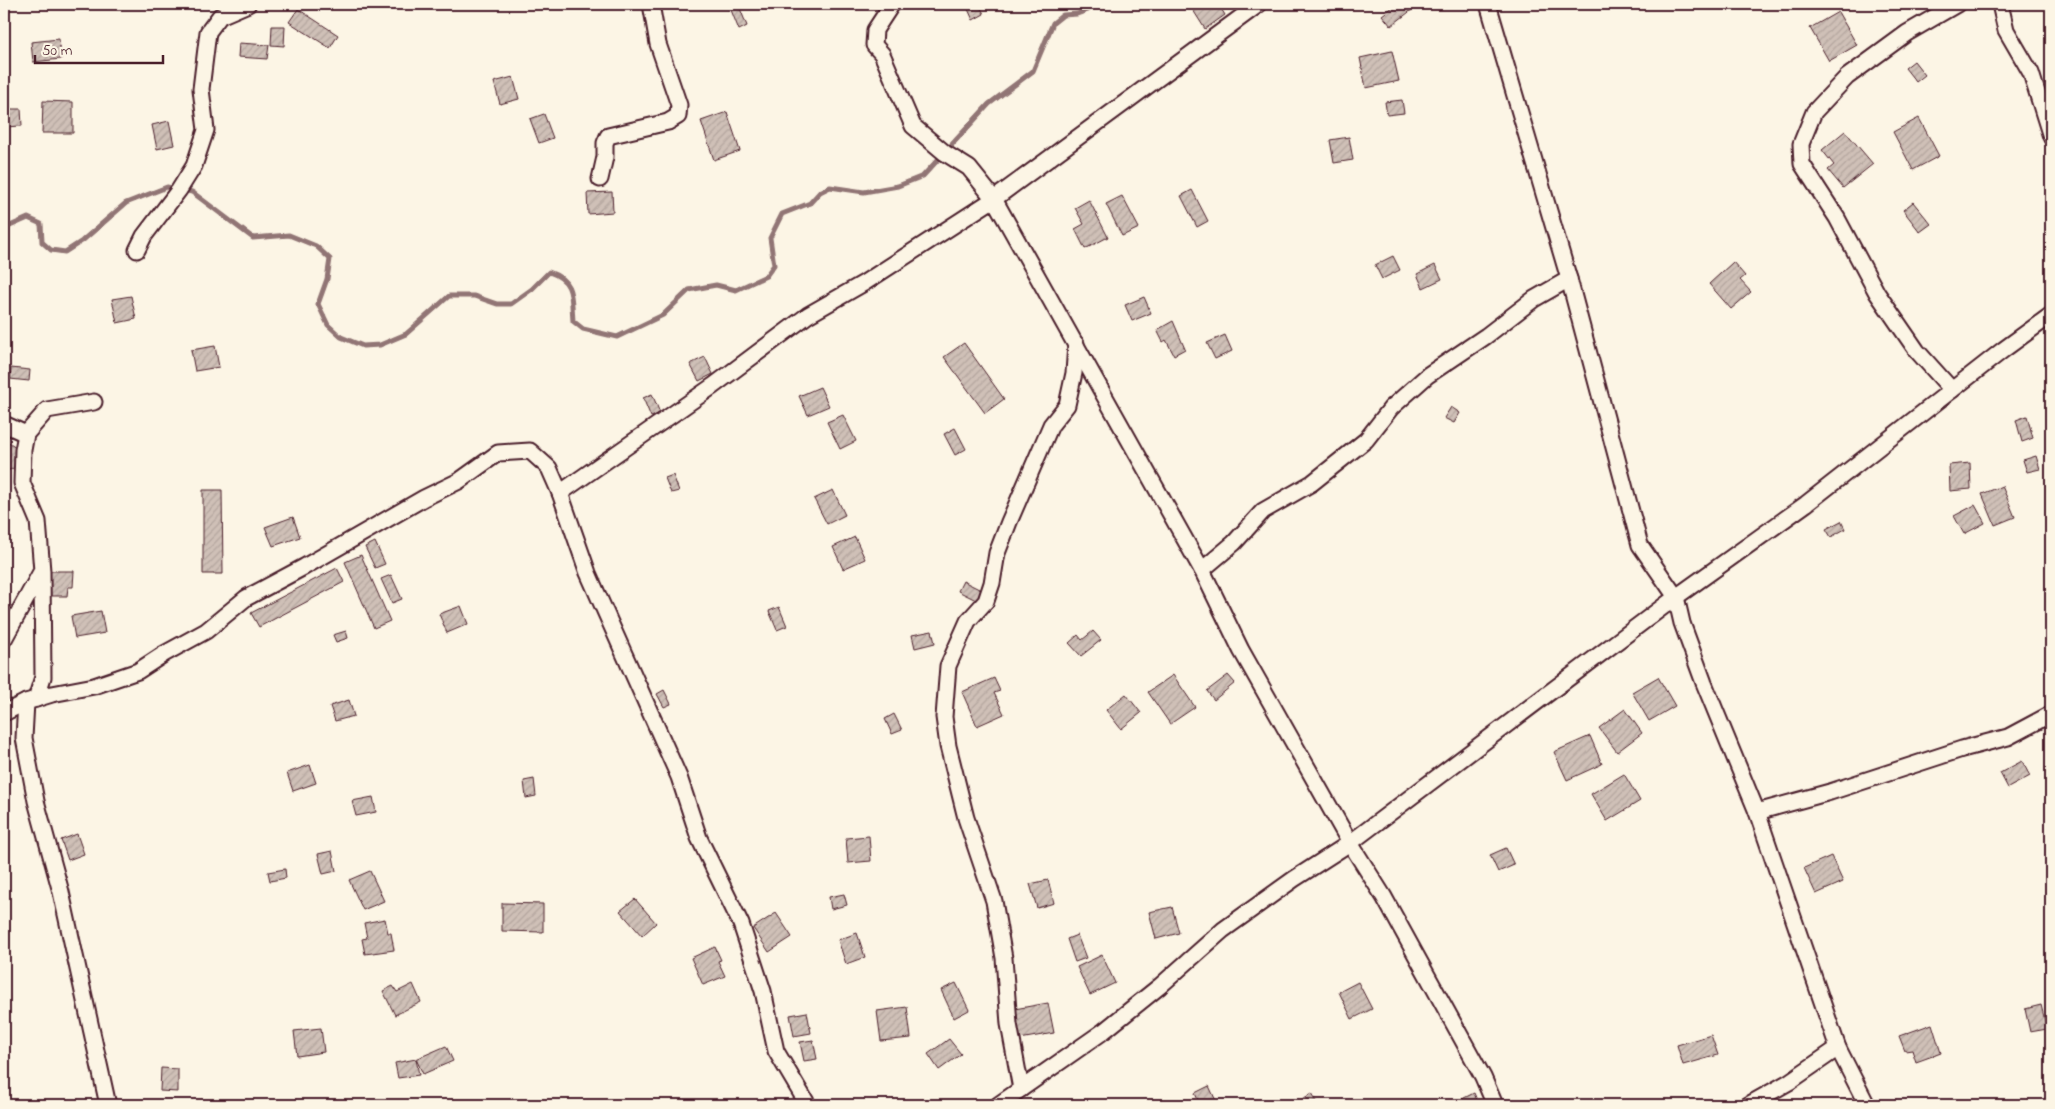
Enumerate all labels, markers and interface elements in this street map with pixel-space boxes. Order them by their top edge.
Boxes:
scale bar [35,32,162,64]
text: 50 m [42,40,73,62]

